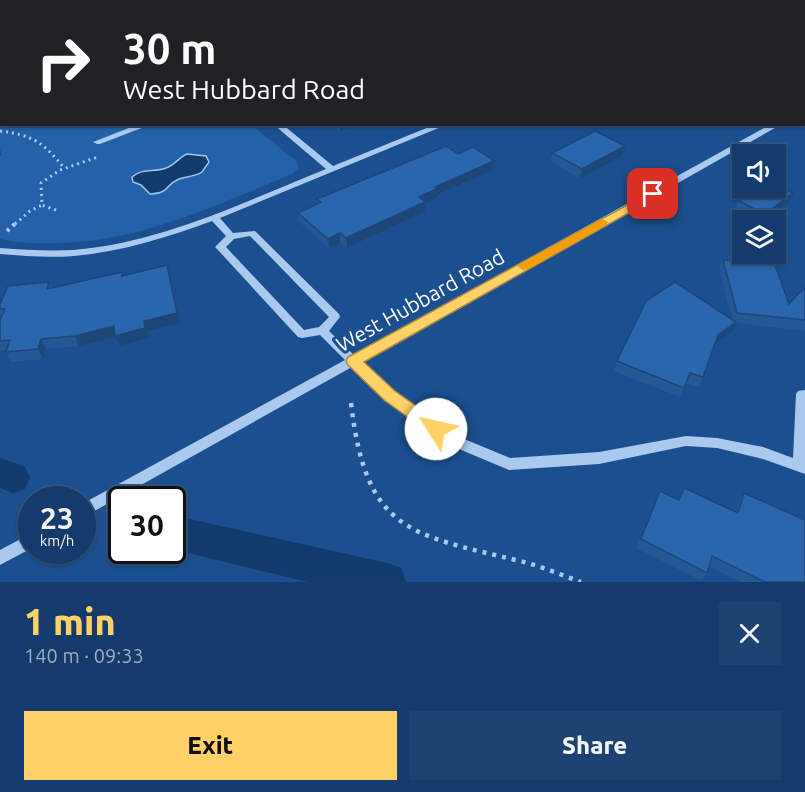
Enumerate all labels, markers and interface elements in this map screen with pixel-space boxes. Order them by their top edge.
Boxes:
icon: right [24,24,102,102]
text: 30 m [123,25,217,72]
text: West Hubbard Road [123,74,365,104]
map controls [732,144,786,264]
button: sound [732,144,786,198]
pin [627,168,678,219]
icon: arrive [636,177,669,210]
button: layers [732,210,786,264]
street label: West Hubbard Road [332,244,508,356]
position arrow [404,397,468,461]
speed limit sign: 30 [108,486,186,564]
text: 23 [40,501,74,535]
text: km/h [40,532,74,549]
text: 1 min [24,601,116,642]
button: close [718,602,781,665]
text: 140 m · 09:33 [24,644,144,667]
button: Exit [24,711,397,780]
button: Share [409,711,781,780]

